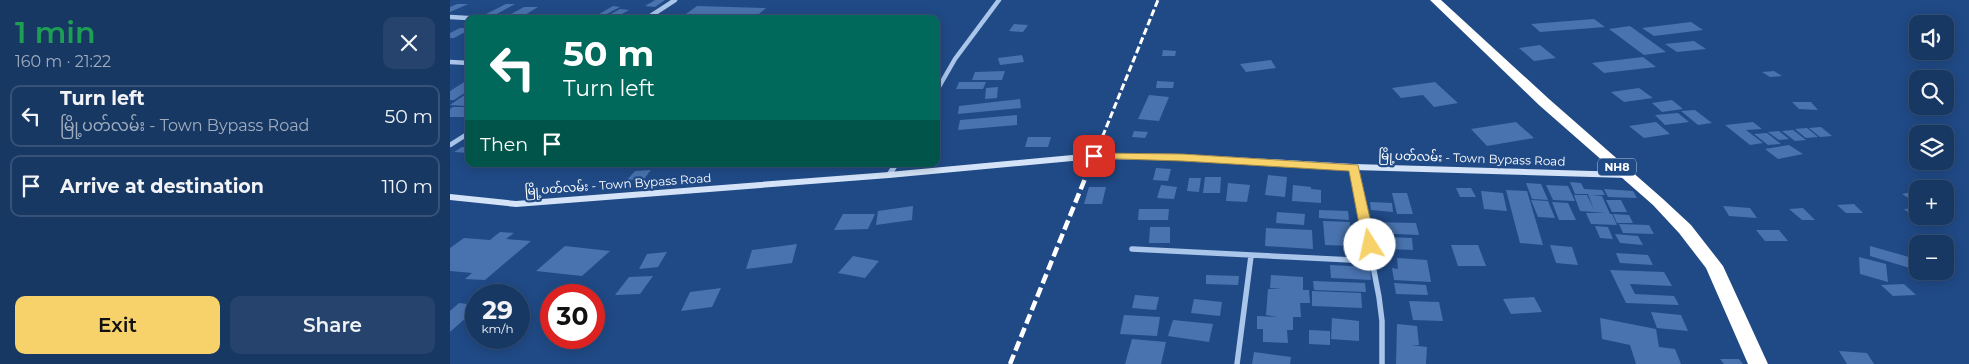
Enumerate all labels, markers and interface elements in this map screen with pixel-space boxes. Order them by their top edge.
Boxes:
text: 1 min [15,14,96,51]
map controls [1909,15,1954,280]
button: sound [1909,15,1954,60]
button: close [383,17,435,69]
text: 50 m [563,32,654,75]
icon: left [480,35,545,100]
text: 160 m · 21:22 [15,52,111,71]
button: search [1909,70,1954,115]
text: Turn left [563,75,655,102]
text: Turn left [60,87,145,110]
icon: left [17,102,45,130]
text: 50 m [385,105,433,128]
text: မြို့ပတ်လမ်း - Town Bypass Road [60,116,309,135]
button: layers [1909,125,1954,170]
icon: arrive [538,130,566,158]
text: Then [480,133,528,156]
pin [1073,135,1115,177]
icon: arrive [1080,142,1108,170]
street label: မြို့ပတ်လမ်း - Town Bypass Road [1378,146,1566,172]
road number: NH8 [1598,158,1636,176]
street label: မြို့ပတ်လမ်း - Town Bypass Road [524,169,712,201]
icon: arrive [17,172,45,200]
text: Arrive at destination [60,175,264,198]
text: 110 m [382,175,433,198]
button: + [1909,180,1954,225]
position arrow [1343,218,1395,270]
button: − [1909,235,1954,280]
speed limit sign: 30 [540,284,605,349]
text: 29 [482,295,513,325]
button: Exit [15,296,220,354]
button: Share [230,296,435,354]
text: km/h [481,321,514,336]

